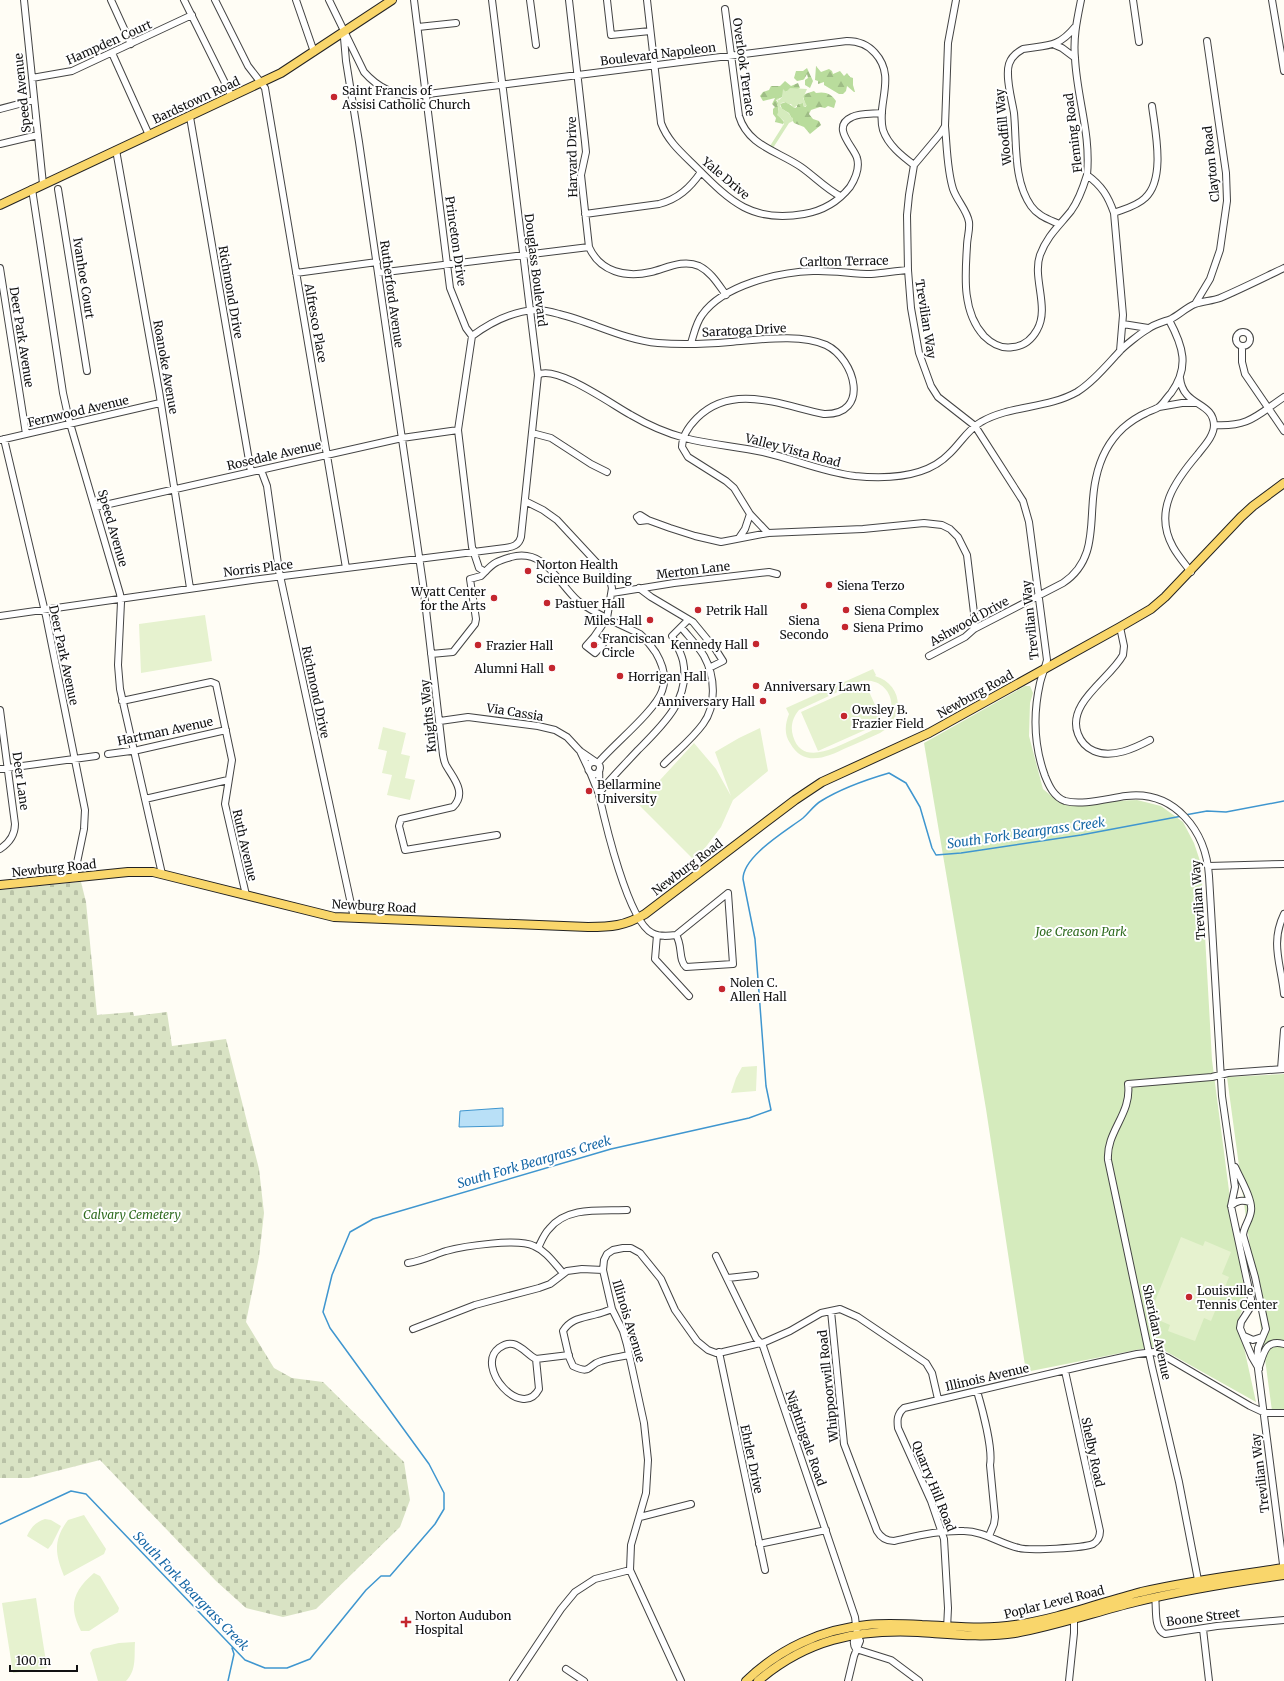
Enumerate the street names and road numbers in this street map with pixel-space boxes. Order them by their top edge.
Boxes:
street label: Hampden Court [64,16,154,68]
street label: Overlook Terrace [730,17,758,117]
street label: Boulevard Napoleon [599,39,717,69]
street label: Speed Avenue [10,53,34,133]
street label: Bardstown Road [150,73,242,127]
street label: Woodfill Way [992,88,1015,167]
street label: Fleming Road [1061,92,1085,174]
street label: Harvard Drive [564,116,580,198]
street label: Clayton Road [1200,125,1222,203]
street label: Yale Drive [698,153,753,202]
street label: Princeton Drive [442,195,470,287]
street label: Douglass Boulevard [522,213,550,327]
street label: Ivanhoe Court [70,236,98,320]
street label: Rutherford Avenue [377,239,407,349]
street label: Richmond Drive [215,244,247,340]
street label: Carlton Terrace [799,253,889,269]
street label: Trevilian Way [912,278,940,360]
street label: Alfresco Place [301,281,330,364]
street label: Deer Park Avenue [7,286,37,388]
street label: Roanoke Avenue [150,319,182,415]
street label: Saratoga Drive [701,320,787,340]
street label: Fernwood Avenue [26,392,130,430]
street label: Valley Vista Road [743,430,842,470]
street label: Rosedale Avenue [225,437,323,473]
street label: Speed Avenue [95,488,131,568]
street label: Norris Place [223,556,293,580]
street label: Merton Lane [655,558,731,582]
street label: Trevilian Way [1018,579,1042,661]
street label: Ashwood Drive [926,593,1011,649]
street label: Deer Park Avenue [46,604,82,706]
street label: Richmond Drive [299,644,333,740]
street label: Newburg Road [934,667,1016,721]
street label: Knights Way [417,679,439,753]
street label: Via Cassia [484,700,545,724]
street label: Hartman Avenue [116,714,214,748]
street label: Deer Lane [9,751,33,811]
street label: Ruth Avenue [229,808,261,882]
street label: Newburg Road [649,836,725,898]
street label: Newburg Road [11,856,97,880]
street label: Trevilian Way [1188,860,1208,940]
street label: Newburg Road [331,896,417,916]
street label: Illinois Avenue [609,1278,649,1364]
street label: Sheridan Avenue [1140,1283,1174,1381]
street label: Whippoorwill Road [815,1329,841,1444]
street label: Illinois Avenue [944,1360,1030,1394]
street label: Nightingale Road [783,1388,829,1488]
street label: Shelby Road [1078,1416,1108,1488]
street label: Ehrler Drive [737,1423,767,1495]
street label: Trevilian Way [1248,1432,1272,1514]
street label: Quarry Hill Road [909,1438,959,1534]
street label: Poplar Level Road [1002,1582,1106,1622]
street label: Boone Street [1165,1605,1241,1629]

